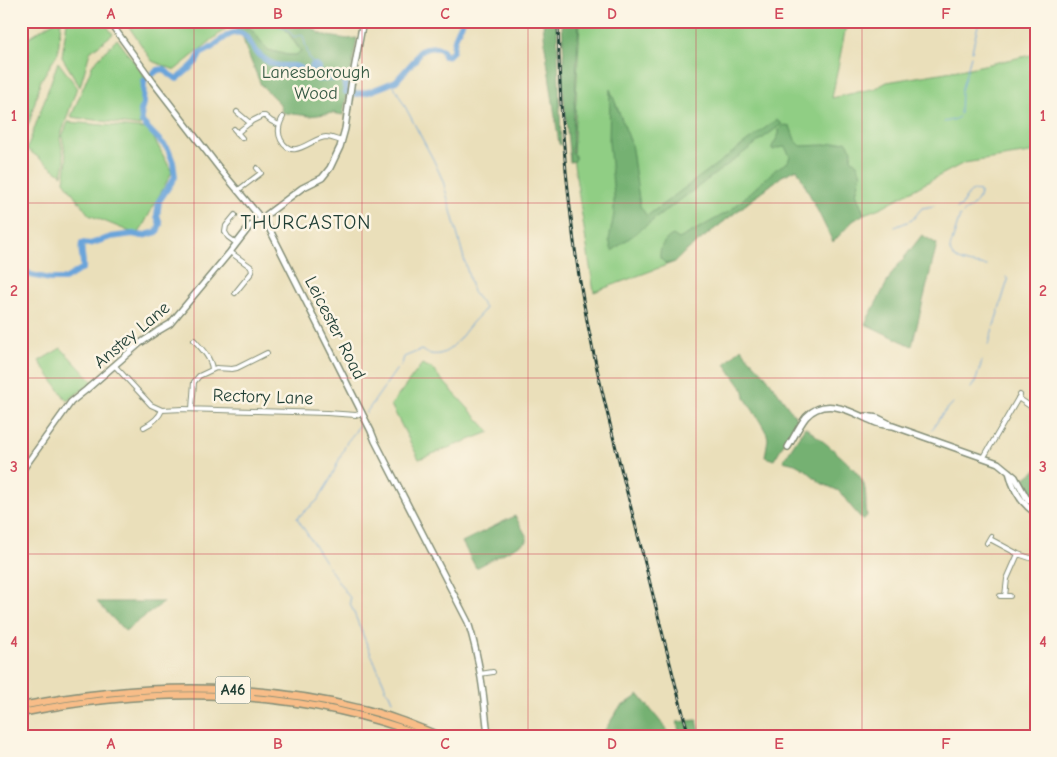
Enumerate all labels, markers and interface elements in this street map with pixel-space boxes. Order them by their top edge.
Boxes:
text: A [107,5,116,23]
text: B [273,5,283,23]
text: C [440,5,450,23]
text: D [607,5,617,23]
text: E [774,5,784,23]
text: F [941,5,951,23]
park label: Lanesborough Wood [262,62,370,104]
text: 1 [11,107,17,125]
text: 1 [1040,107,1046,125]
district label: THURCASTON [241,211,371,234]
street label: Leicester Road [300,273,370,383]
text: 2 [10,282,18,300]
text: 2 [1039,282,1047,300]
street label: Anstey Lane [90,297,174,373]
street label: Rectory Lane [212,385,314,409]
text: 3 [10,458,18,476]
text: 3 [1039,458,1047,476]
text: 4 [10,633,18,651]
text: 4 [1039,633,1047,651]
road number: A46 [216,676,250,704]
text: A [107,735,116,753]
text: B [273,735,283,753]
text: C [440,735,450,753]
text: D [607,735,617,753]
text: E [774,735,784,753]
text: F [941,735,951,753]

